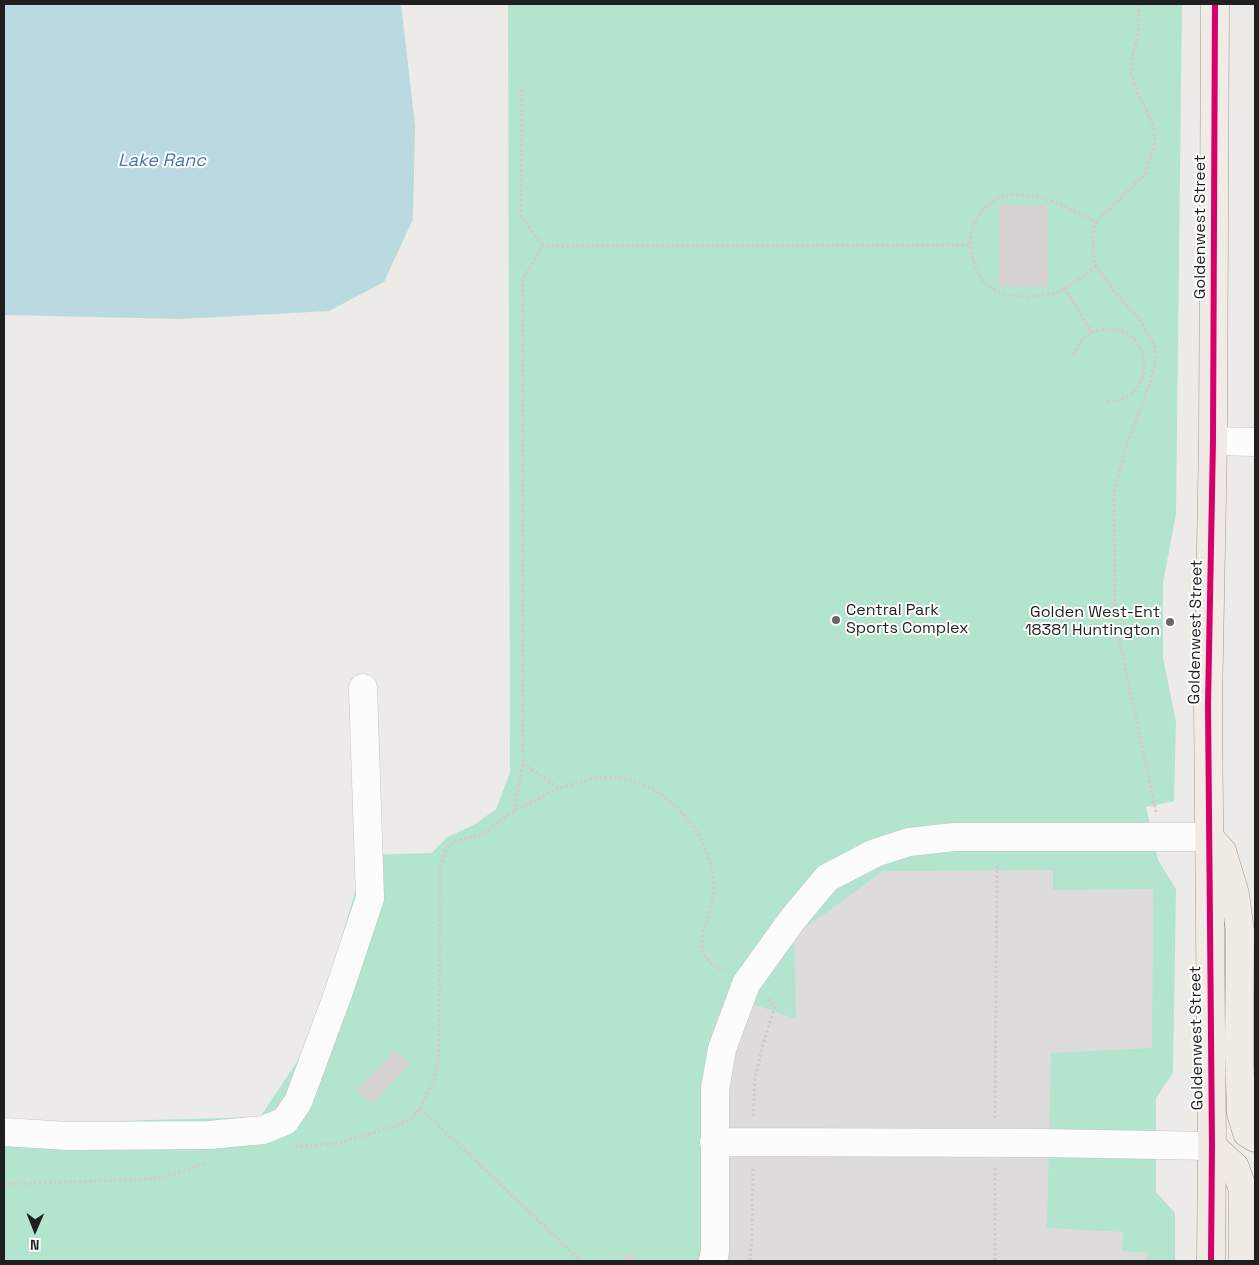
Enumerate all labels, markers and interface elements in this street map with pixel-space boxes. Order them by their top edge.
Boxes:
water label: Lake Ranc [118,150,206,172]
street label: Goldenwest Street [1191,155,1211,299]
street label: Goldenwest Street [1185,560,1207,704]
place label: Central Park Sports Complex [846,601,969,639]
place label: Golden West-Ent 18381 Huntington [1025,603,1160,641]
marker: Central Park Sports Complex [830,614,842,626]
marker: Golden West-Ent 18381 Huntington [1164,616,1176,628]
street label: Goldenwest Street [1186,966,1208,1110]
north arrow [10,1205,60,1255]
text: N [30,1236,40,1254]

